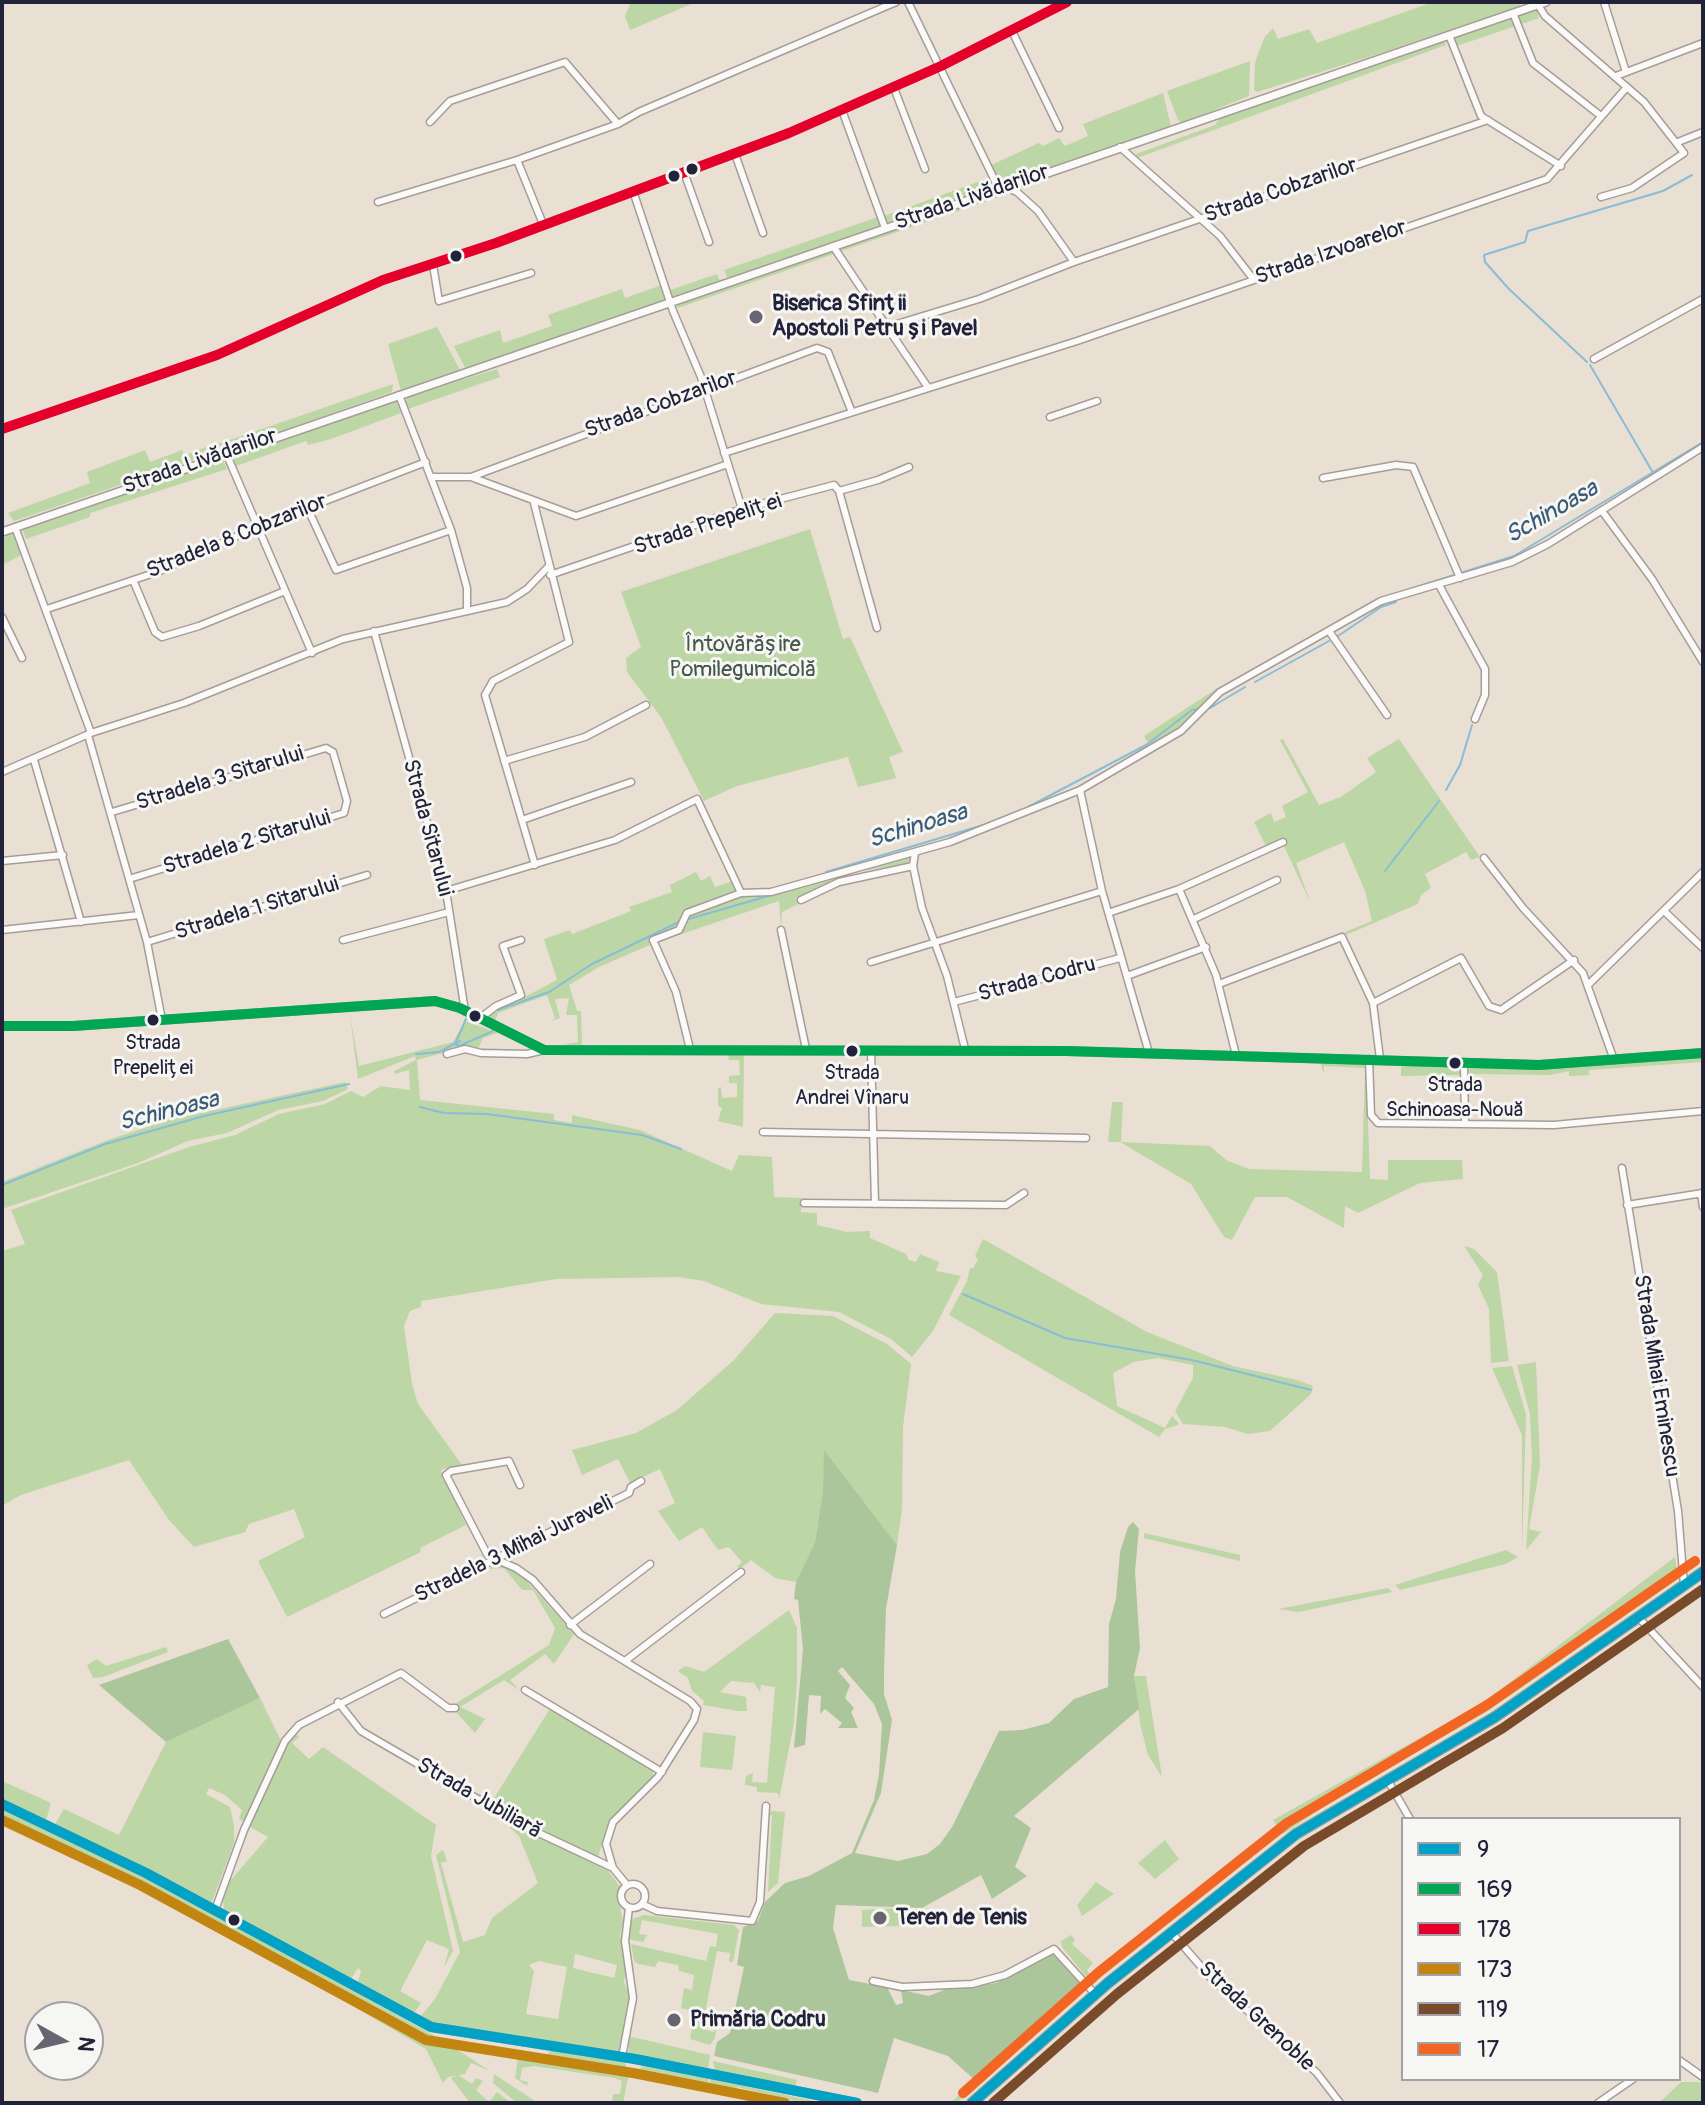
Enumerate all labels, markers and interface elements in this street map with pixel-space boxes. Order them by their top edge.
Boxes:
street label: Strada Cobzarilor [1201,152,1361,230]
street label: Strada Livădarilor [891,159,1053,237]
unlabelled marker [684,161,700,177]
unlabelled marker [666,168,682,184]
street label: Strada Izvoarelor [1252,215,1410,291]
unlabelled marker [448,248,464,264]
place label: Biserica Sfinții Apostoli Petru și Pavel [772,291,978,342]
marker: Biserica Sfinții Apostoli Petru și Pavel [747,308,765,326]
street label: Strada Cobzarilor [581,365,741,445]
street label: Strada Livădarilor [119,423,281,501]
water label: Schinoasa [1501,475,1603,551]
street label: Stradela 8 Cobzarilor [143,489,331,585]
street label: Strada Prepeliței [631,489,785,561]
park label: Întovărășire Pomilegumicolă [669,632,817,684]
street label: Stradela 3 Sitarului [133,741,307,817]
street label: Strada Sitarului [396,757,458,899]
water label: Schinoasa [865,798,971,856]
street label: Stradela 2 Sitarului [160,805,334,881]
street label: Stradela 1 Sitarului [172,871,342,947]
street label: Strada Codru [975,952,1099,1008]
unlabelled marker [467,1008,483,1024]
marker: Strada Prepeliței [145,1012,161,1028]
place label: Strada Prepeliței [113,1032,193,1079]
marker: Strada Andrei Vînaru [844,1043,860,1059]
marker: Strada Schinoasa-Nouă [1447,1055,1463,1071]
place label: Strada Andrei Vînaru [795,1062,909,1109]
place label: Strada Schinoasa-Nouă [1386,1074,1524,1121]
water label: Schinoasa [116,1086,222,1138]
street label: Strada Mihai Eminescu [1627,1273,1685,1479]
street label: Stradela 3 Mihai Juraveli [410,1490,618,1610]
street label: Strada Jubiliară [412,1752,546,1846]
legend [1401,1817,1681,2081]
text: 9 [1477,1835,1489,1864]
text: 169 [1477,1875,1513,1904]
place label: Teren de Tenis [896,1905,1027,1931]
marker: Teren de Tenis [871,1909,889,1927]
unlabelled marker [226,1912,242,1928]
text: 178 [1477,1915,1511,1944]
text: 173 [1477,1955,1512,1984]
street label: Strada Grenoble [1192,1956,1320,2078]
text: 119 [1477,1995,1508,2024]
north arrow [24,2001,104,2081]
place label: Primăria Codru [690,2007,826,2033]
marker: Primăria Codru [665,2011,683,2029]
text: N [71,2035,101,2053]
text: 17 [1477,2035,1499,2064]

